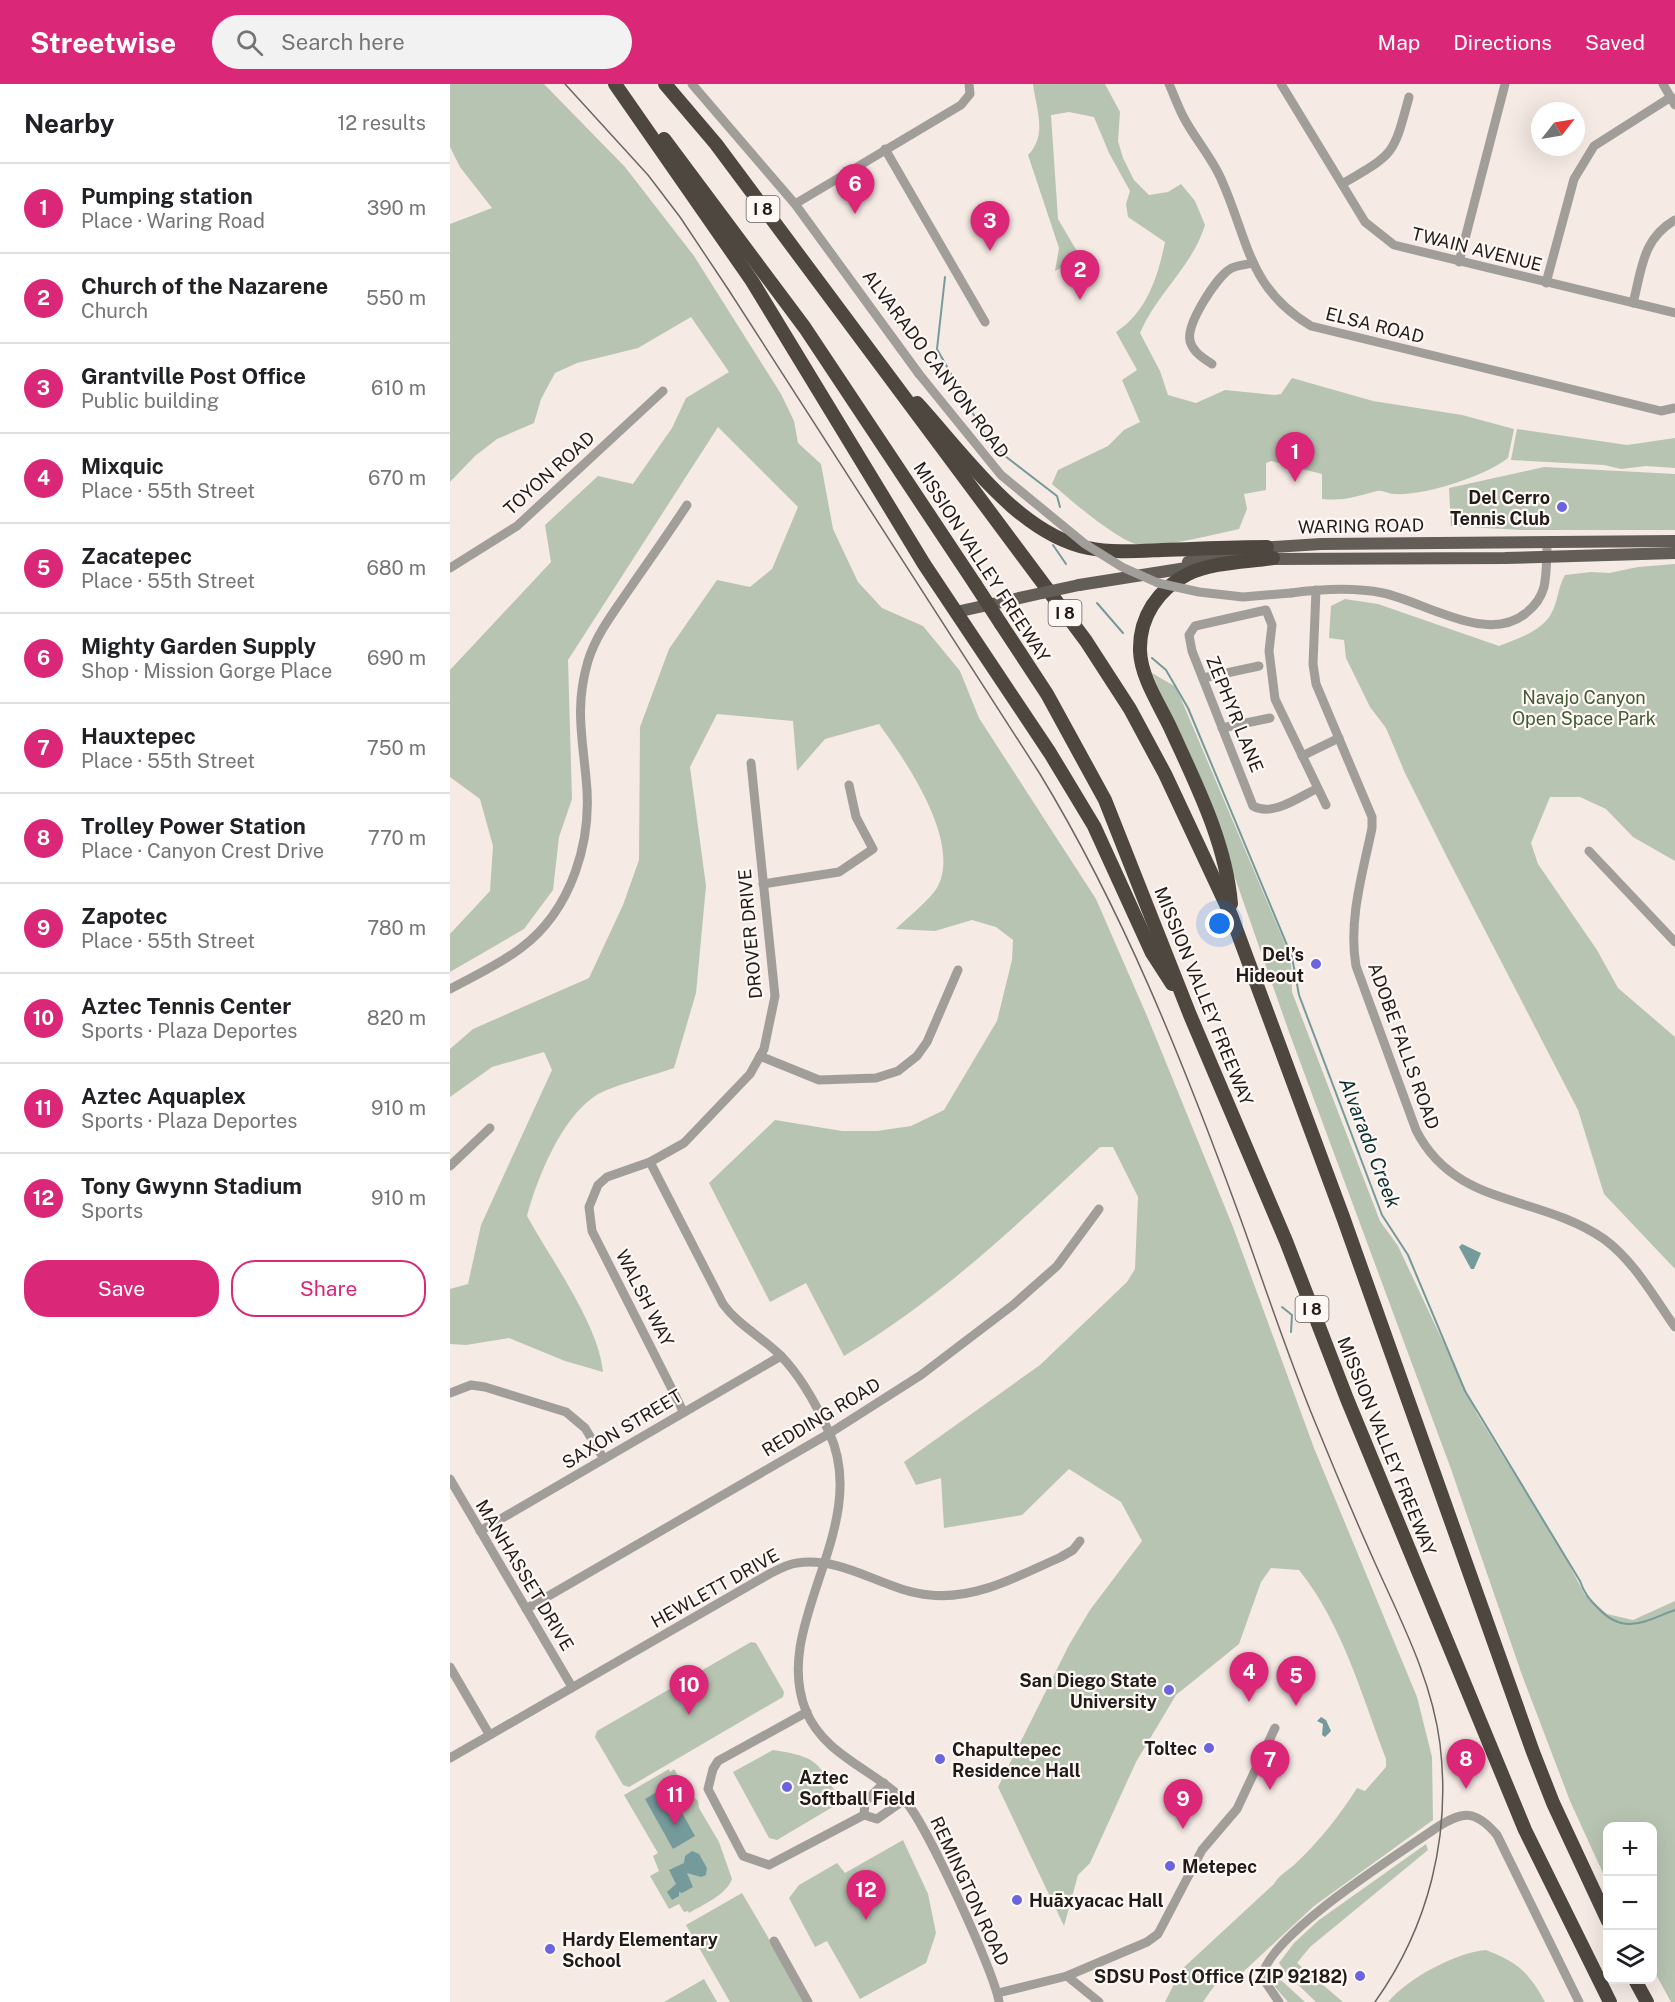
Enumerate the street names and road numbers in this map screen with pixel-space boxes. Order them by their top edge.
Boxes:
road number: I 8 [746,196,780,222]
street label: TWAIN AVENUE [1410,223,1544,275]
street label: ALVARADO CANYON ROAD [858,266,1014,462]
street label: ELSA ROAD [1324,303,1426,347]
street label: TOYON ROAD [499,427,599,519]
street label: MISSION VALLEY FREEWAY [909,458,1055,666]
street label: WARING ROAD [1298,514,1424,538]
road number: I 8 [1048,600,1082,626]
street label: ZEPHYR LANE [1202,653,1268,775]
street label: DROVER DRIVE [734,868,766,1000]
street label: MISSION VALLEY FREEWAY [1150,884,1258,1109]
street label: ADOBE FALLS ROAD [1364,960,1444,1132]
street label: WALSH WAY [612,1246,678,1350]
road number: I 8 [1296,1296,1328,1322]
street label: MISSION VALLEY FREEWAY [1333,1334,1441,1559]
street label: REDDING ROAD [758,1373,884,1461]
street label: SAXON STREET [558,1385,686,1473]
street label: MANHASSET DRIVE [472,1496,578,1654]
street label: HEWLETT DRIVE [647,1544,783,1632]
street label: REMINGTON ROAD [926,1813,1014,1969]

